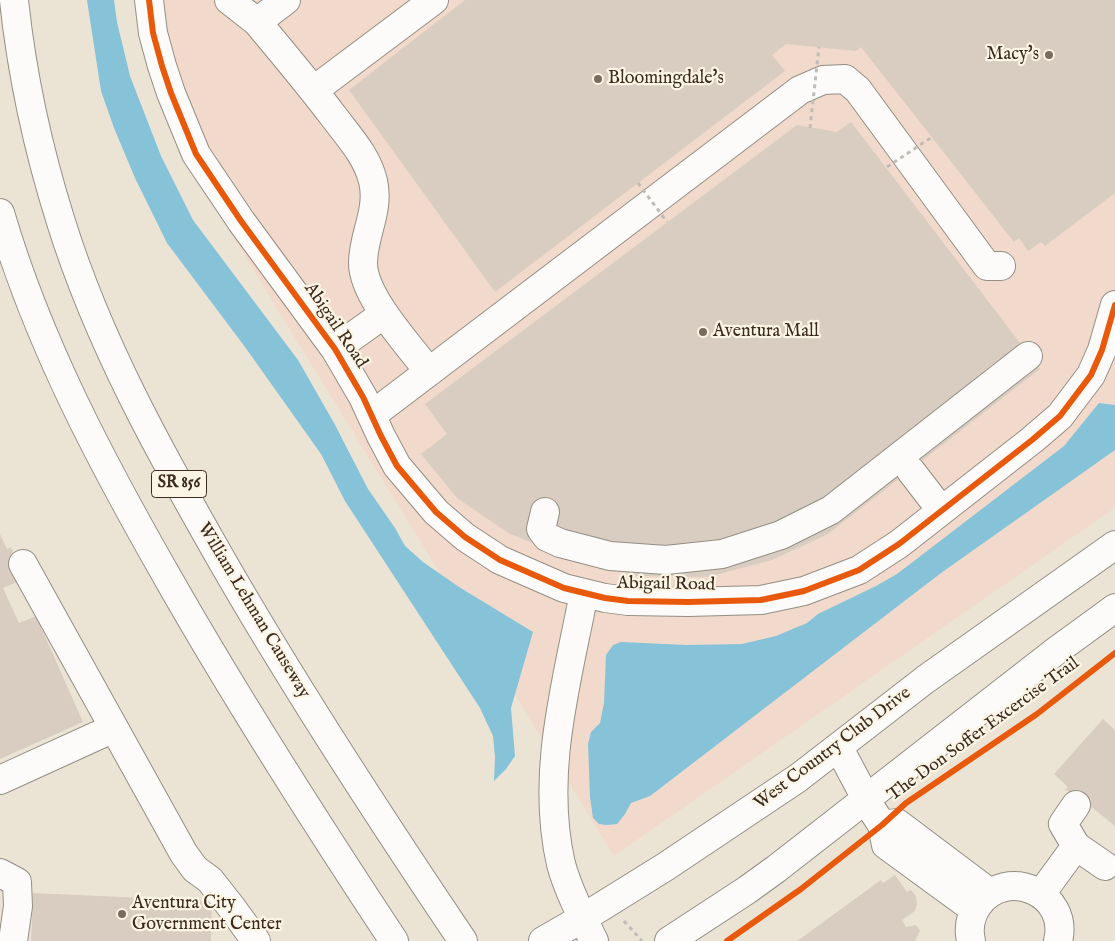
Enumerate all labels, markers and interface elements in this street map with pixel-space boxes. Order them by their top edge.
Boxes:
place label: Macy's [987,44,1039,66]
marker: Macy's [1043,49,1055,61]
place label: Bloomingdale's [608,68,724,90]
marker: Bloomingdale's [592,73,604,85]
street label: Abigail Road [299,279,371,373]
place label: Aventura Mall [713,321,819,343]
marker: Aventura Mall [697,326,709,338]
road number: SR 856 [152,470,206,498]
street label: William Lehman Causeway [192,519,314,703]
street label: Abigail Road [617,573,715,597]
street label: The Don Soffer Excercise Trail [884,653,1084,807]
street label: West Country Club Drive [750,683,916,815]
place label: Aventura City Government Center [132,893,282,936]
marker: Aventura City Government Center [116,908,128,920]

